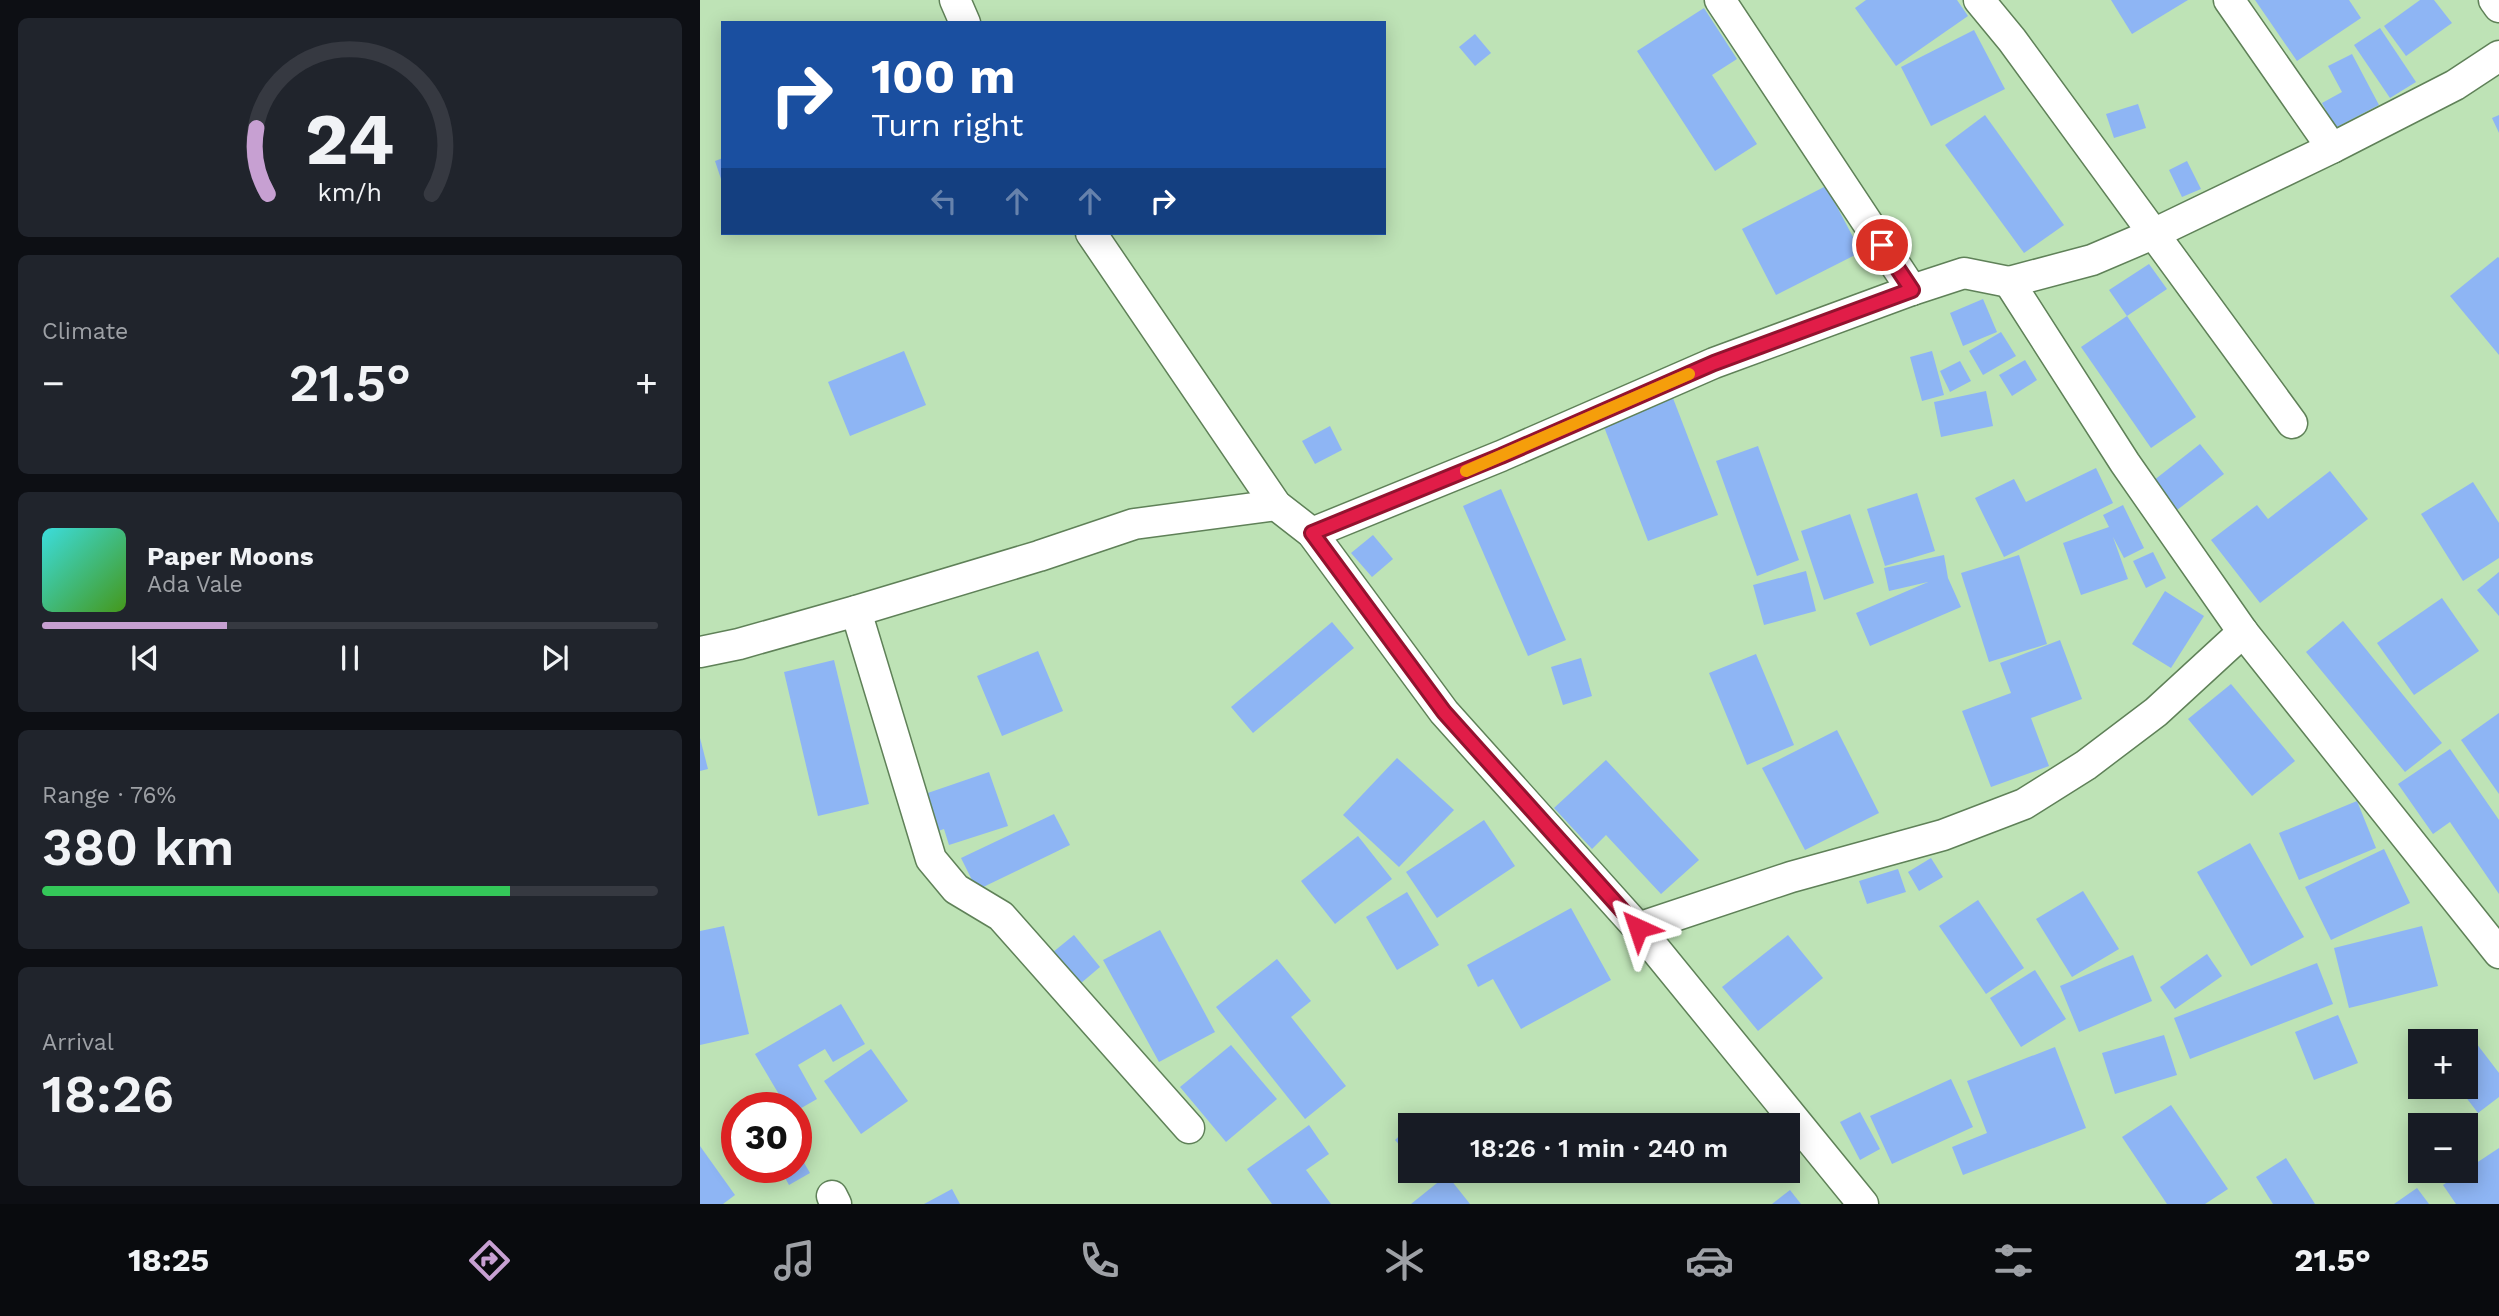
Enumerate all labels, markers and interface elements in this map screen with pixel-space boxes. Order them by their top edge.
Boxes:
text: 100 m [871,47,1015,105]
icon: right [756,49,847,140]
text: 24 [305,96,395,182]
text: Turn right [871,106,1023,144]
text: km/h [318,177,382,206]
icon: left [925,182,963,220]
icon: ahead [998,182,1036,220]
icon: ahead [1071,182,1109,220]
icon: right [1144,182,1182,220]
pin [1852,215,1912,275]
icon: arrive [1863,226,1901,264]
text: Climate [42,318,128,345]
text: 21.5° [289,353,411,414]
text: − [42,361,65,405]
text: + [635,361,658,405]
text: Paper Moons [147,541,314,571]
text: Ada Vale [147,571,243,598]
icon: previous [126,639,164,677]
icon: pause [331,639,369,677]
icon: next [536,639,574,677]
text: Range · 76% [42,782,176,809]
text: 380 km [42,817,234,878]
position arrow [1601,891,1675,965]
text: Arrival [42,1029,114,1056]
map controls [2408,1029,2478,1183]
button: + [2408,1029,2478,1099]
text: 18:26 [42,1064,174,1125]
speed limit sign: 30 [721,1092,812,1183]
button: − [2408,1113,2478,1183]
text: 18:26 · 1 min · 240 m [1470,1133,1728,1163]
icon: directions [465,1236,514,1285]
icon: music [770,1236,819,1285]
icon: phone [1075,1236,1124,1285]
icon: climate [1380,1236,1429,1285]
icon: car [1685,1236,1734,1285]
icon: filters [1989,1236,2038,1285]
text: 18:25 [128,1241,209,1279]
text: 21.5° [2294,1241,2371,1279]

